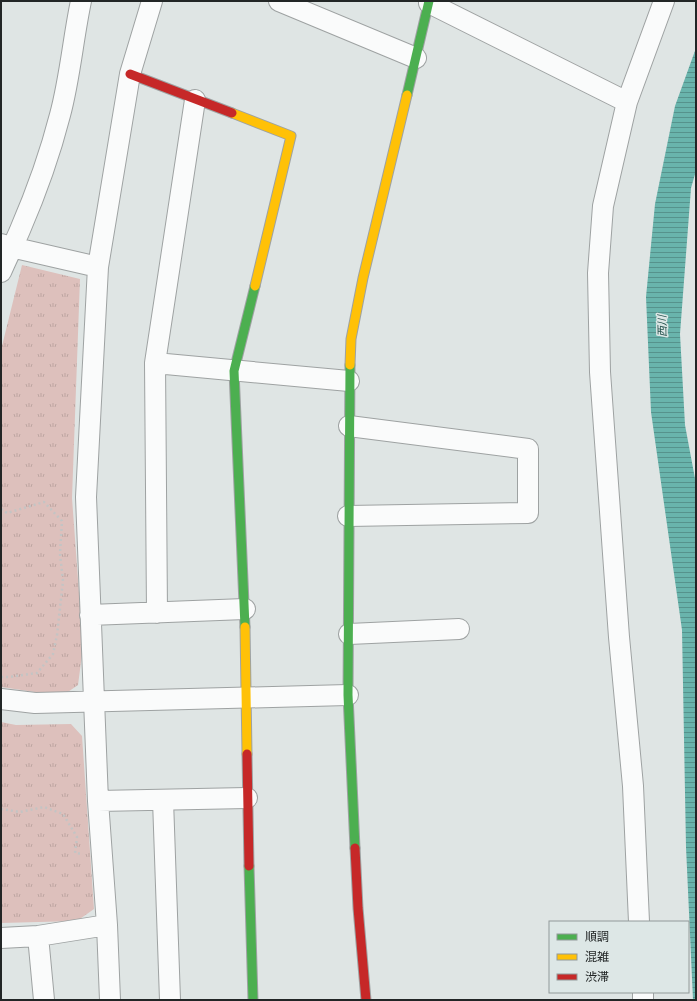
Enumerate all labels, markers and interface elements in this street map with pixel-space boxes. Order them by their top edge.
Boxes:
water label: 西川 [655,314,669,337]
legend [549,921,689,993]
text: 順調 [585,929,609,944]
text: 混雑 [585,949,609,964]
text: 渋滞 [585,969,609,984]

